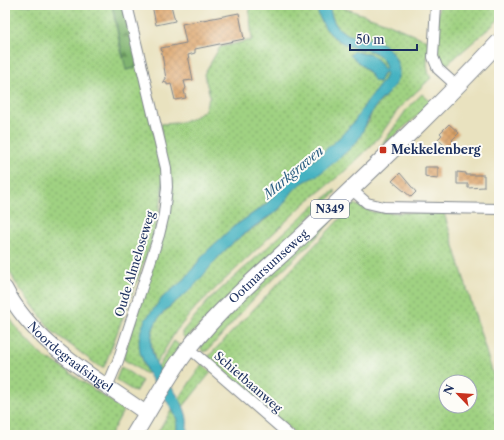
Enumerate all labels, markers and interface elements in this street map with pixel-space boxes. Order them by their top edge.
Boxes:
scale bar [350,26,417,52]
text: 50 m [356,32,385,47]
water label: Markgraven [258,142,327,203]
place label: Mekkelenberg [391,142,482,157]
marker: Mekkelenberg [378,145,388,155]
road number: N349 [311,200,349,218]
street label: Oude Almeloseweg [111,209,158,319]
street label: Ootmarsumseweg [226,226,312,306]
street label: Noordegraafsingel [25,318,116,395]
street label: Schietbaanweg [211,348,286,416]
north arrow [438,374,478,414]
text: N [441,382,457,397]

